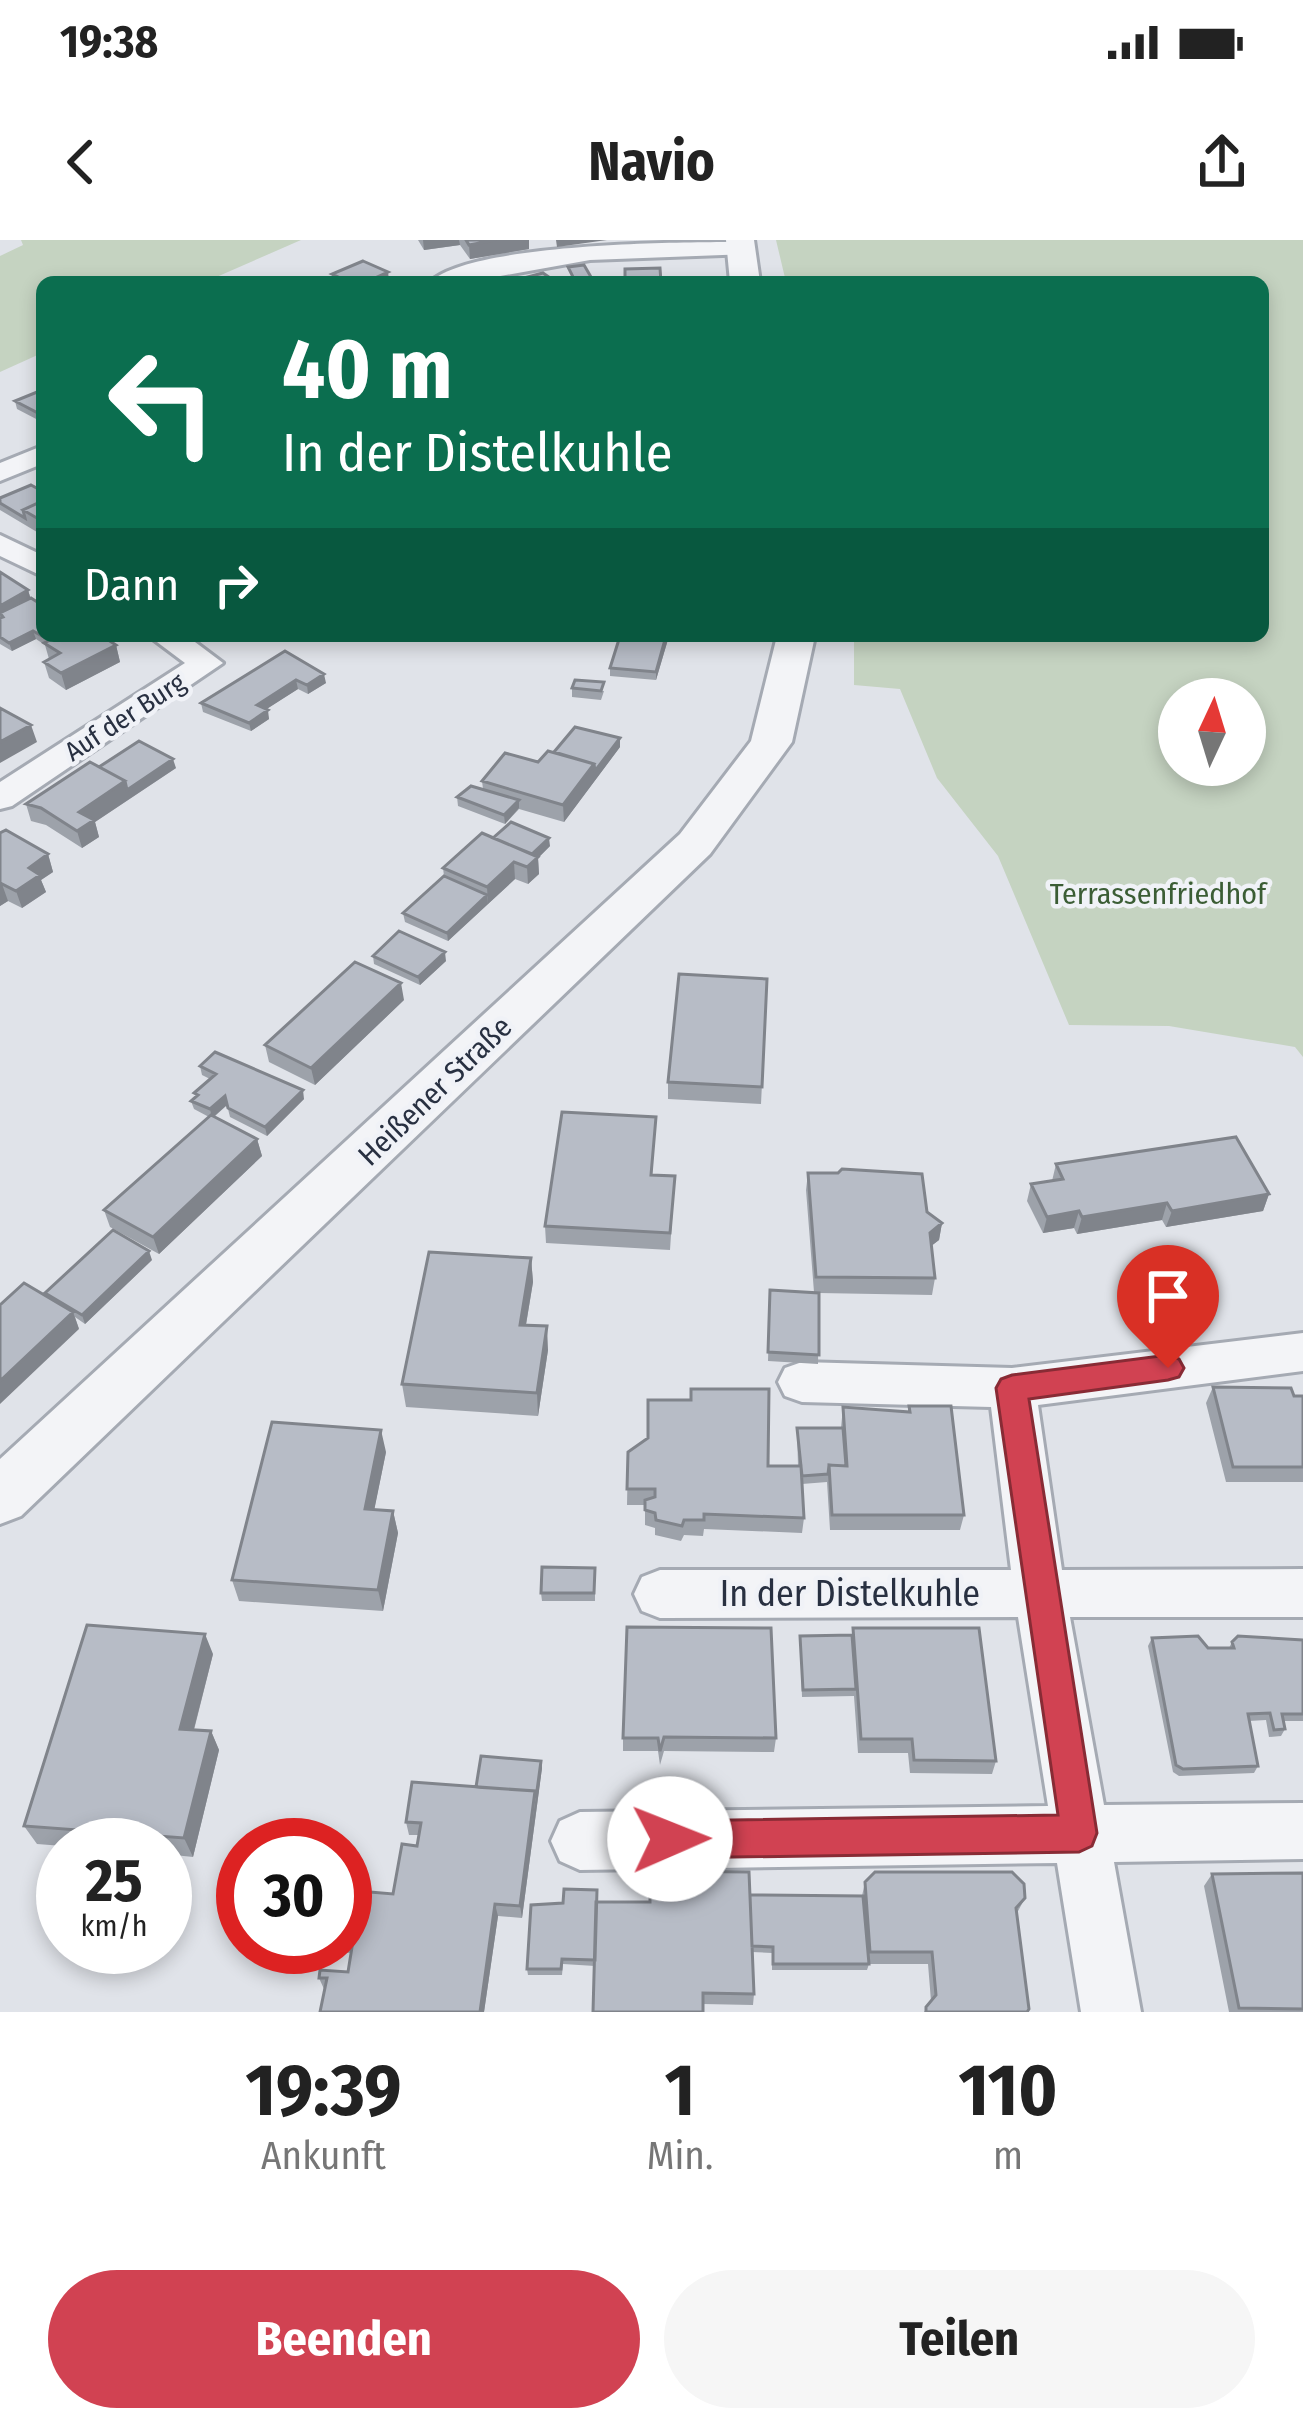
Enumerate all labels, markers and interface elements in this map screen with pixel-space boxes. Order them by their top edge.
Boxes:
text: 19:38 [60,15,158,69]
icon: back [48,129,114,195]
icon: share [1189,129,1255,195]
text: Navio [588,130,715,194]
text: 40 m [282,319,453,420]
icon: left [84,324,240,480]
text: In der Distelkuhle [282,421,672,485]
icon: right [203,552,269,618]
text: Dann [84,558,179,612]
street label: Auf der Burg [59,666,191,768]
north arrow [1158,678,1266,786]
map controls [1158,678,1266,786]
park label: Terrassenfriedhof [1050,876,1268,912]
street label: Heißener Straße [351,1009,519,1173]
pin [1117,1245,1219,1368]
icon: arrive [1135,1263,1201,1329]
street label: In der Distelkuhle [720,1572,980,1616]
position arrow [607,1776,733,1902]
speed limit sign: 30 [216,1818,372,1974]
text: 25 [85,1845,143,1917]
text: km/h [81,1908,147,1944]
text: 19:39 [245,2048,401,2134]
text: 1 [665,2048,695,2134]
text: 110 [959,2048,1058,2134]
text: Ankunft [261,2133,386,2179]
text: Min. [647,2133,713,2179]
text: m [993,2133,1023,2179]
button: Beenden [48,2270,640,2408]
button: Teilen [664,2270,1255,2408]

